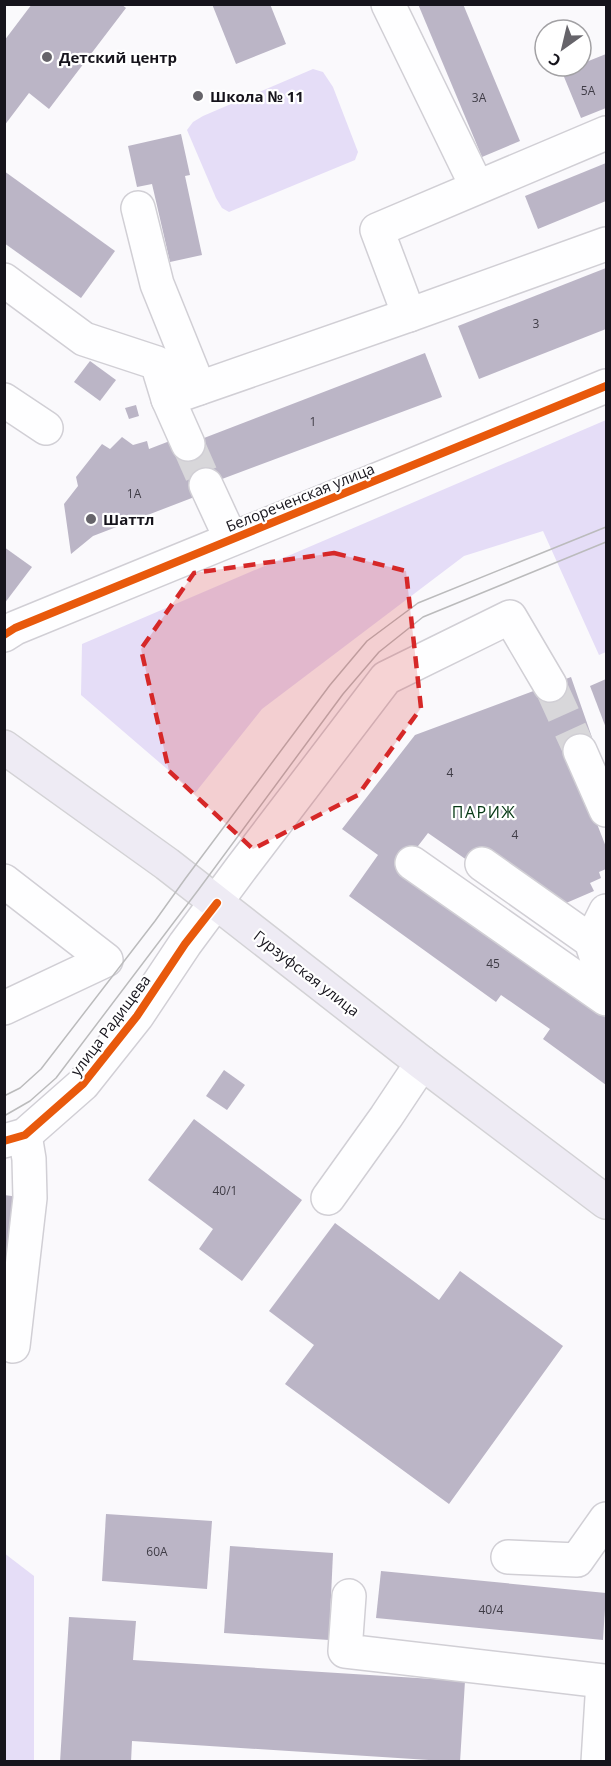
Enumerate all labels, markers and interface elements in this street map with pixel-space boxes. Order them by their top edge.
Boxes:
north arrow [533,18,593,78]
place label: Детский центр [59,47,177,67]
text: С [544,48,565,72]
marker: Детский центр [40,50,54,64]
house number: 5А [581,82,596,99]
place label: Школа № 11 [210,86,304,106]
marker: Школа № 11 [191,89,205,103]
house number: 3А [472,89,487,106]
house number: 3 [533,315,540,332]
house number: 1 [310,413,316,430]
street label: Белореченская улица [223,458,377,536]
house number: 1А [127,485,142,502]
place label: Шаттл [103,509,155,529]
marker: Шаттл [84,512,98,526]
house number: 4 [447,764,454,781]
district label: ПАРИЖ [452,801,516,823]
house number: 4 [512,826,519,843]
street label: Гурзуфская улица [250,925,364,1021]
house number: 45 [486,955,500,972]
street label: улица Радищева [65,970,155,1080]
house number: 40/1 [213,1182,237,1199]
house number: 60А [146,1543,168,1560]
house number: 40/4 [479,1601,504,1618]

